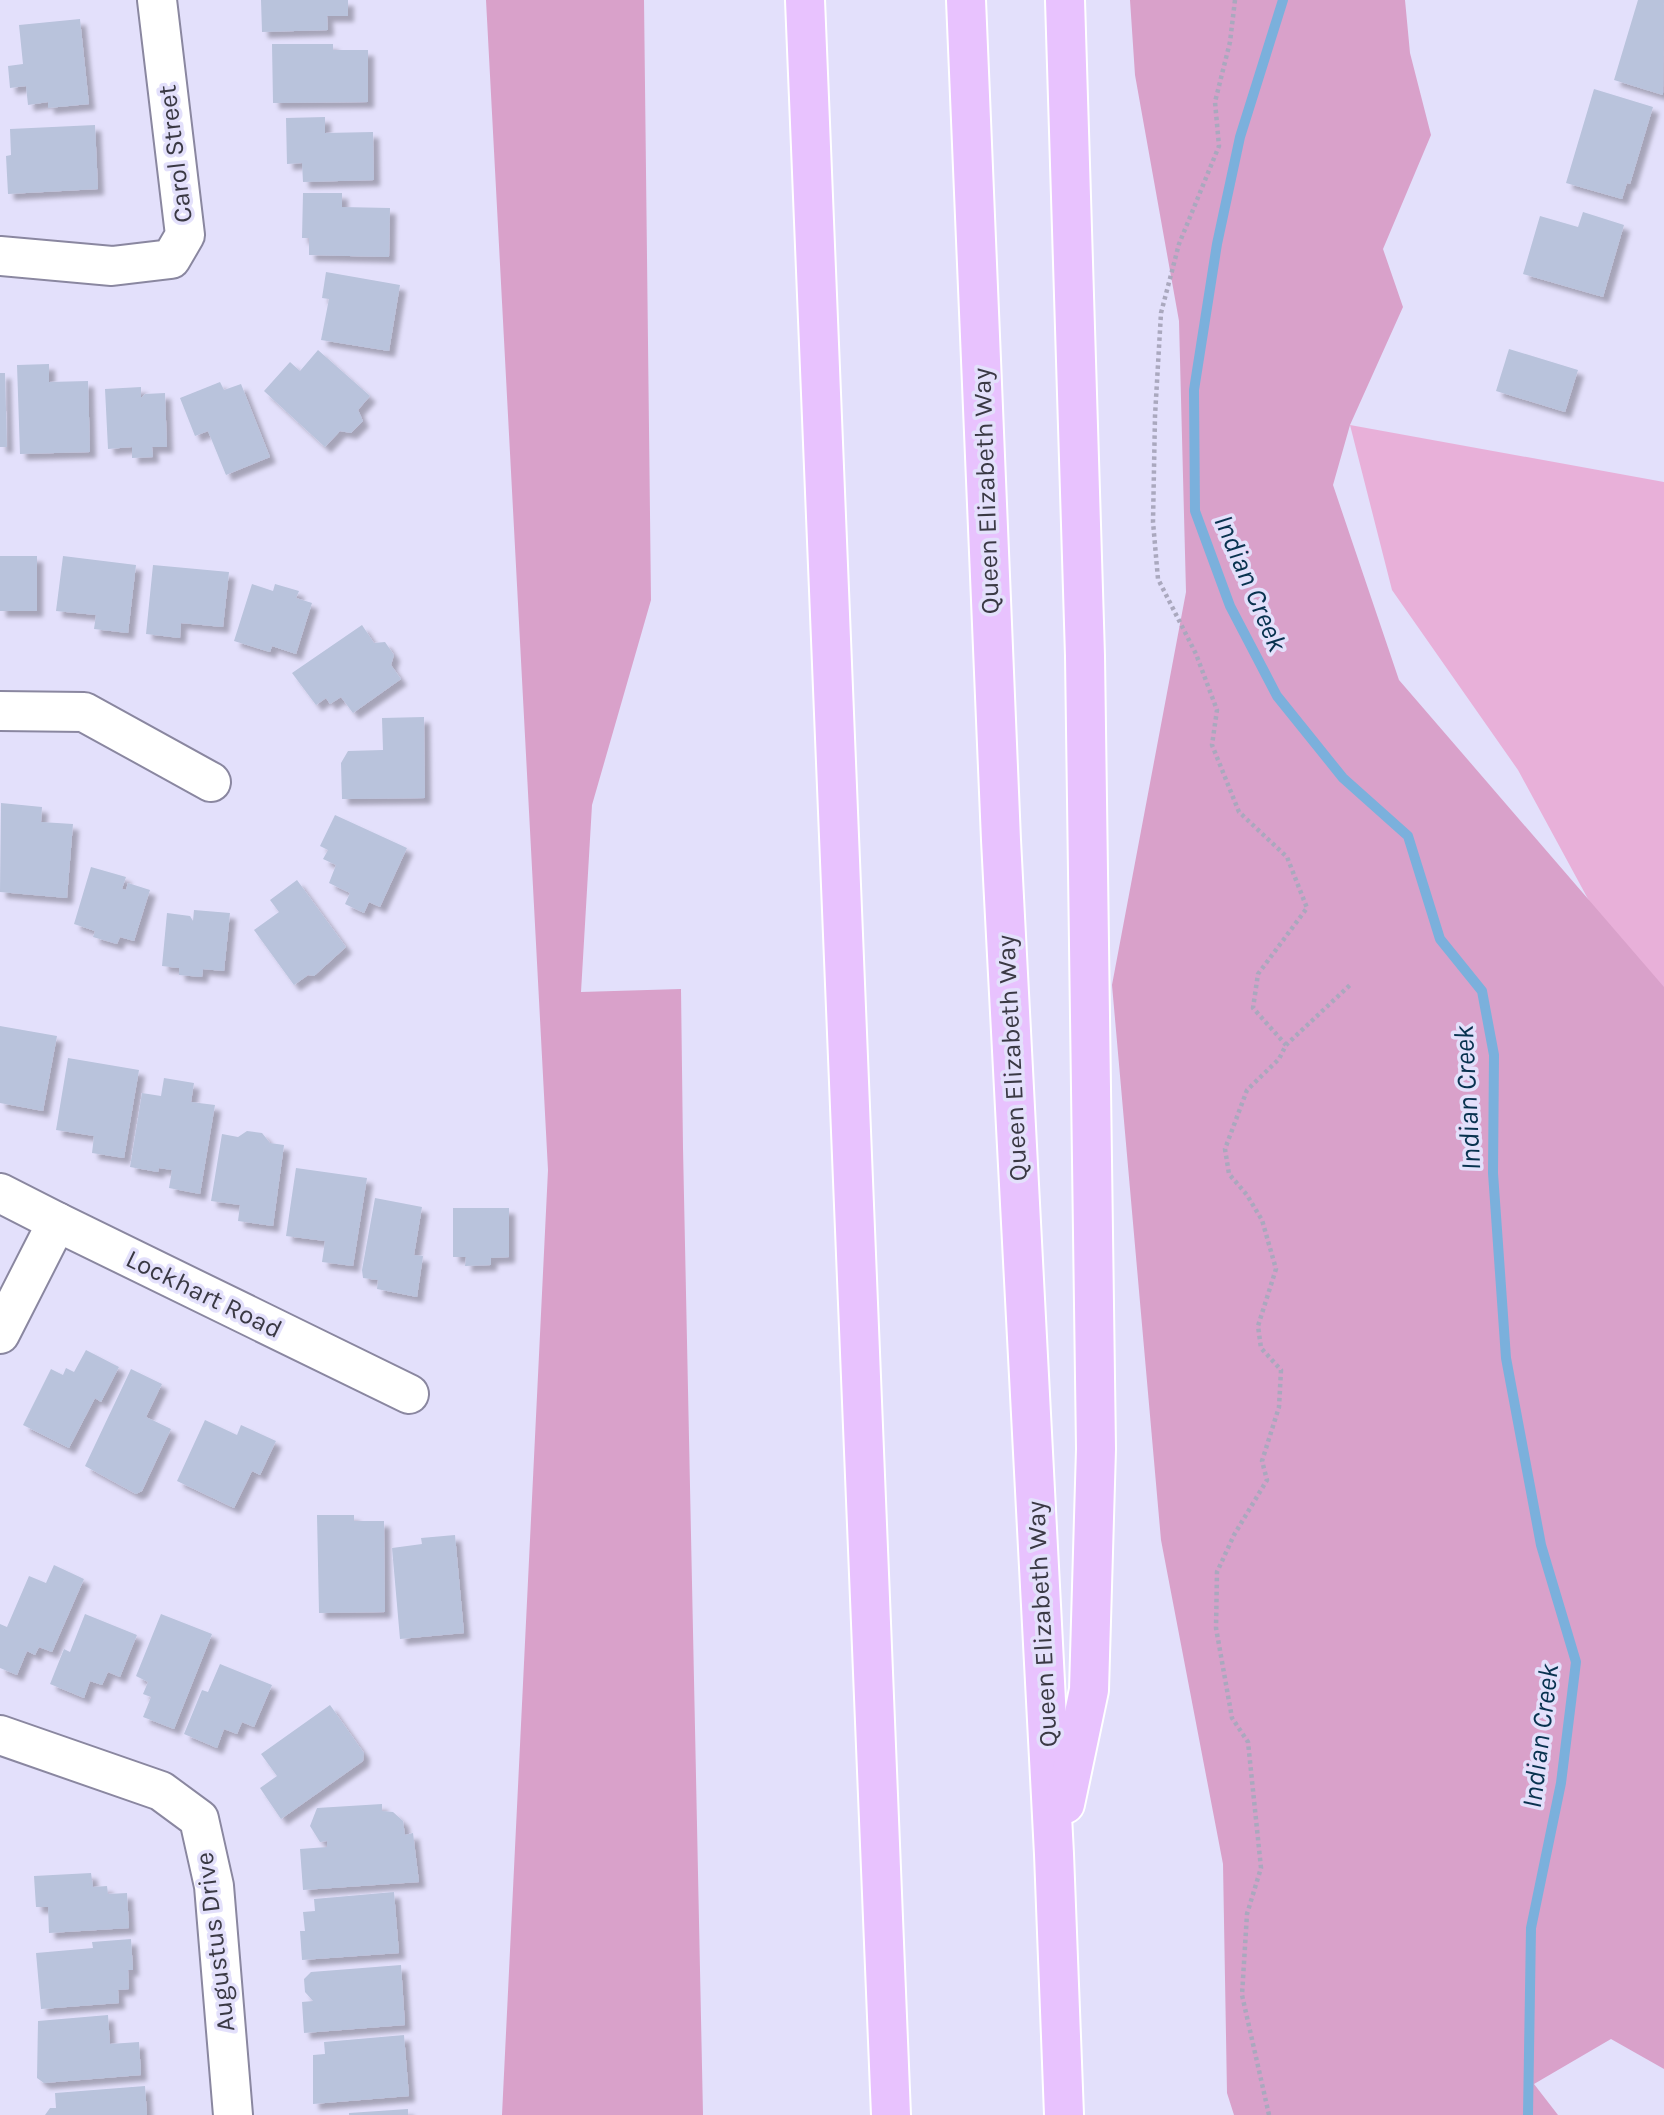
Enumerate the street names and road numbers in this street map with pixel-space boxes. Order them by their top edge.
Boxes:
street label: Carol Street [151,83,199,225]
street label: Queen Elizabeth Way [966,367,1006,615]
street label: Queen Elizabeth Way [990,934,1034,1182]
street label: Lockhart Road [121,1243,287,1345]
street label: Queen Elizabeth Way [1020,1500,1064,1748]
street label: Augustus Drive [189,1850,241,2034]

